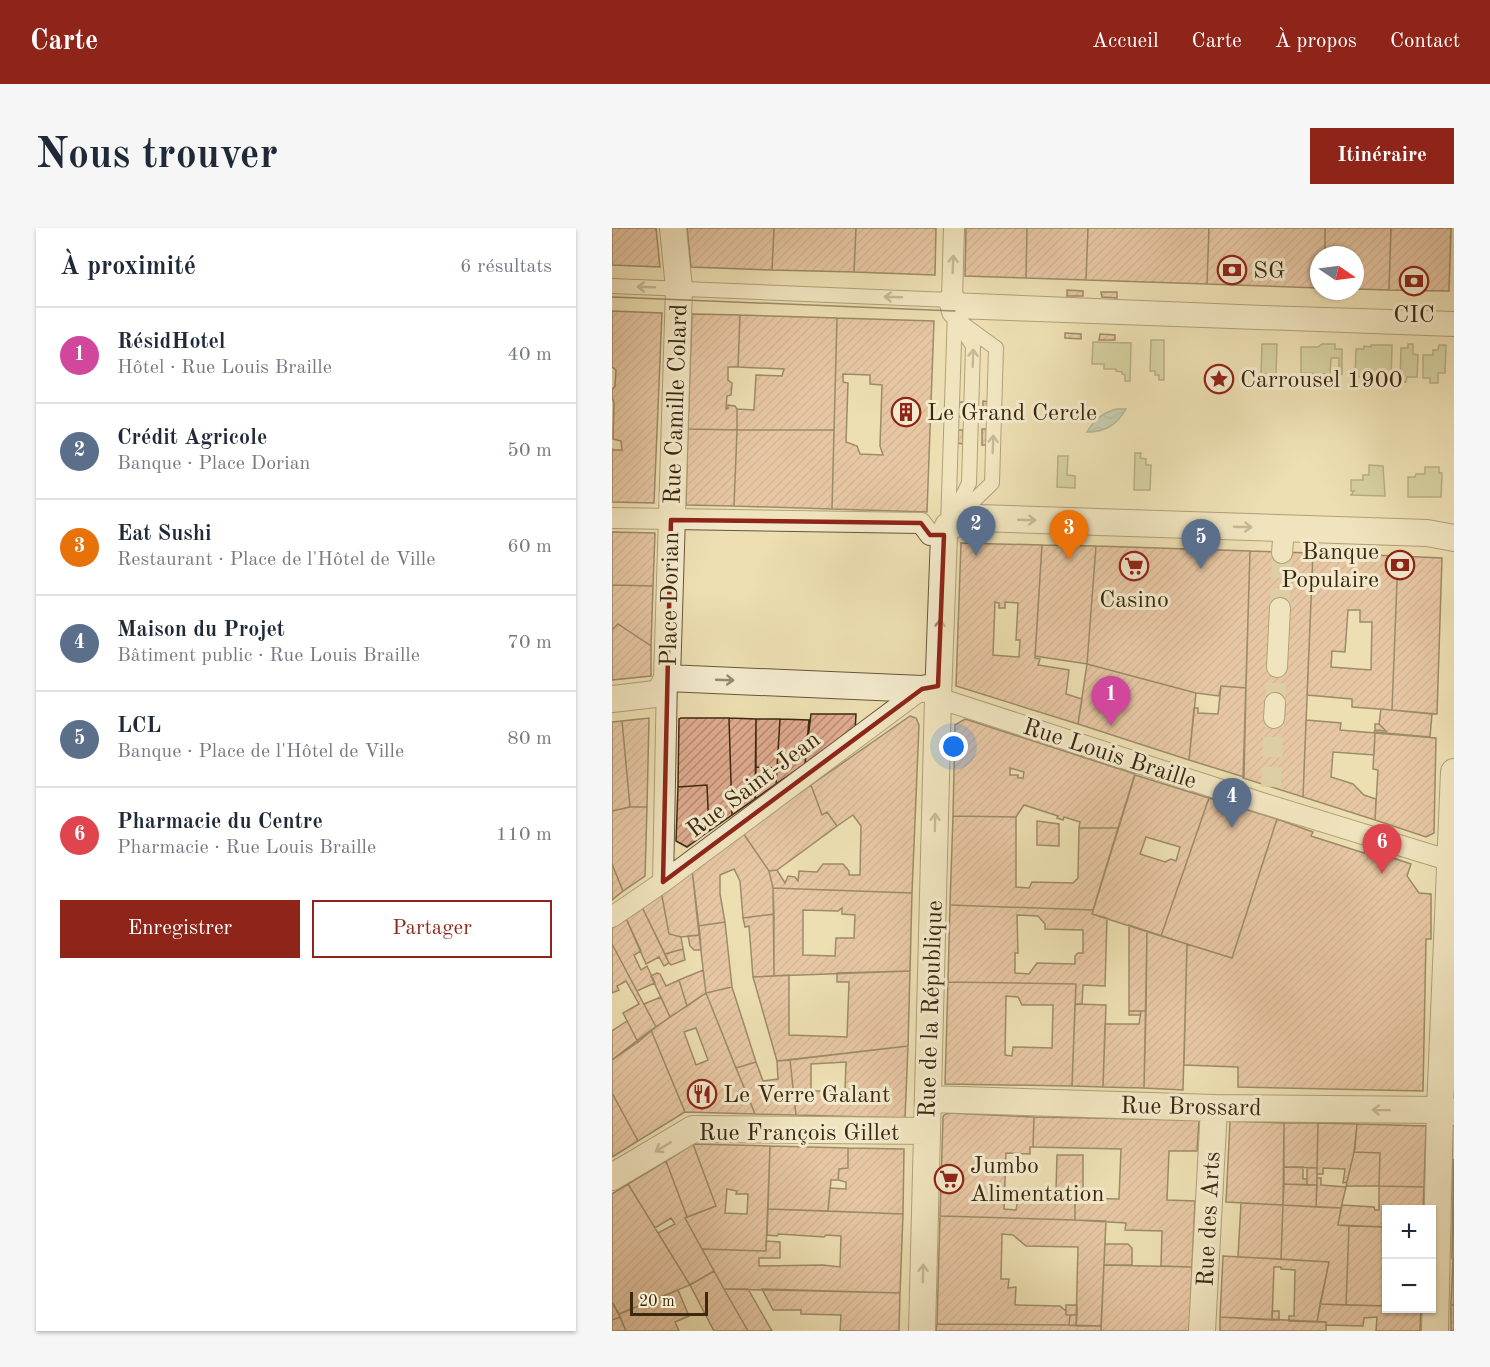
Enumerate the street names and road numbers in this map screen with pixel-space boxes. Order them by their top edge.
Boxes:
street label: Rue Camille Colard [662,303,692,505]
street label: Place Dorian [658,531,684,667]
street label: Rue Louis Braille [1020,716,1199,794]
street label: Rue Saint-Jean [683,728,825,843]
street label: Rue de la République [916,900,948,1118]
street label: Rue Brossard [1120,1095,1262,1121]
street label: Rue François Gillet [699,1122,899,1146]
street label: Rue des Arts [1194,1151,1226,1287]

